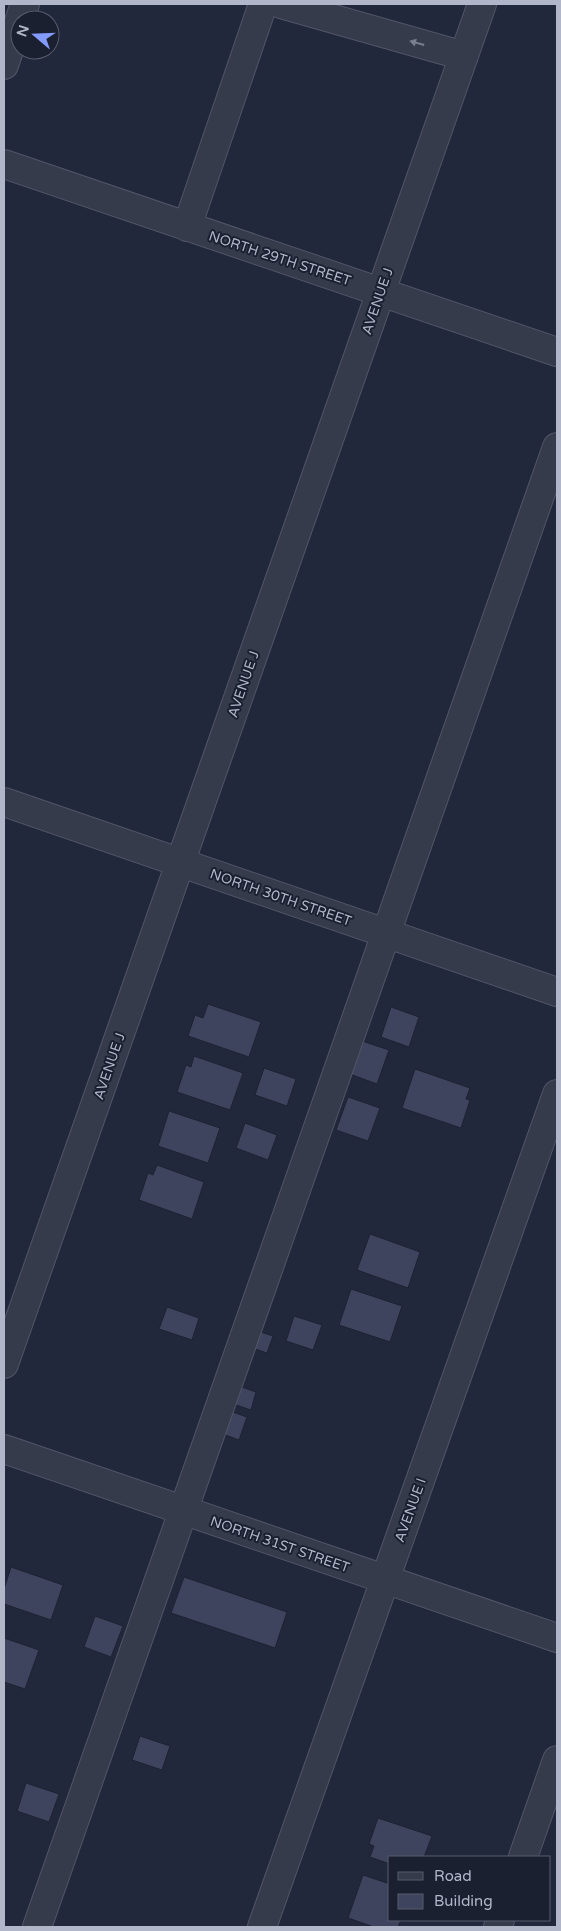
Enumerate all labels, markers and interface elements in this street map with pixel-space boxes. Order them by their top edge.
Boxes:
north arrow [10,10,60,60]
text: N [13,23,33,39]
one-way arrow [410,38,425,46]
street label: NORTH 29TH STREET [207,227,354,290]
street label: AVENUE J [358,266,397,337]
street label: AVENUE J [224,649,263,720]
street label: NORTH 30TH STREET [208,865,354,930]
street label: AVENUE J [90,1031,129,1102]
street label: AVENUE I [391,1476,430,1545]
street label: NORTH 31ST STREET [208,1513,352,1576]
legend [388,1856,551,1921]
text: Road [434,1867,472,1885]
text: Building [434,1892,493,1910]

